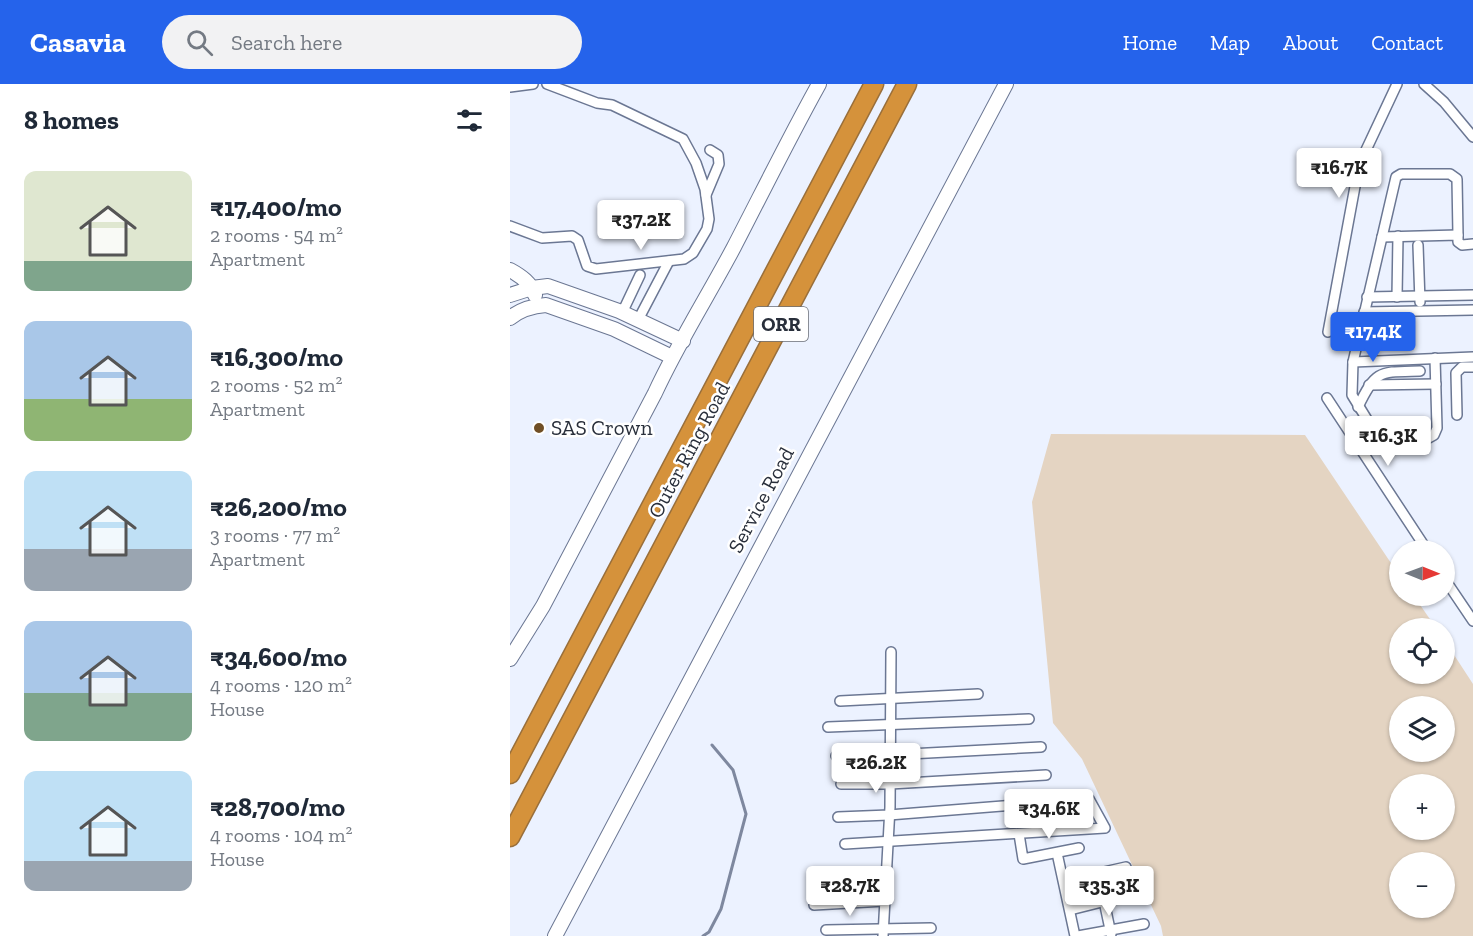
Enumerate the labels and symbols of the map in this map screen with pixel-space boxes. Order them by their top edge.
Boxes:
pin: ₹16.7K [1290,148,1388,199]
pin: ₹37.2K [592,200,690,251]
road number: ORR [754,307,808,341]
pin: ₹17.4K [1324,312,1422,363]
street label: Outer Ring Road [642,377,735,522]
place label: SAS Crown [551,415,652,440]
pin: ₹16.3K [1339,416,1437,467]
marker: SAS Crown [532,421,546,435]
street label: Service Road [722,442,799,557]
north arrow [1389,540,1455,606]
pin: ₹26.2K [827,743,925,794]
pin: ₹34.6K [1000,789,1098,840]
pin: ₹28.7K [801,866,899,917]
pin: ₹35.3K [1060,866,1158,917]

